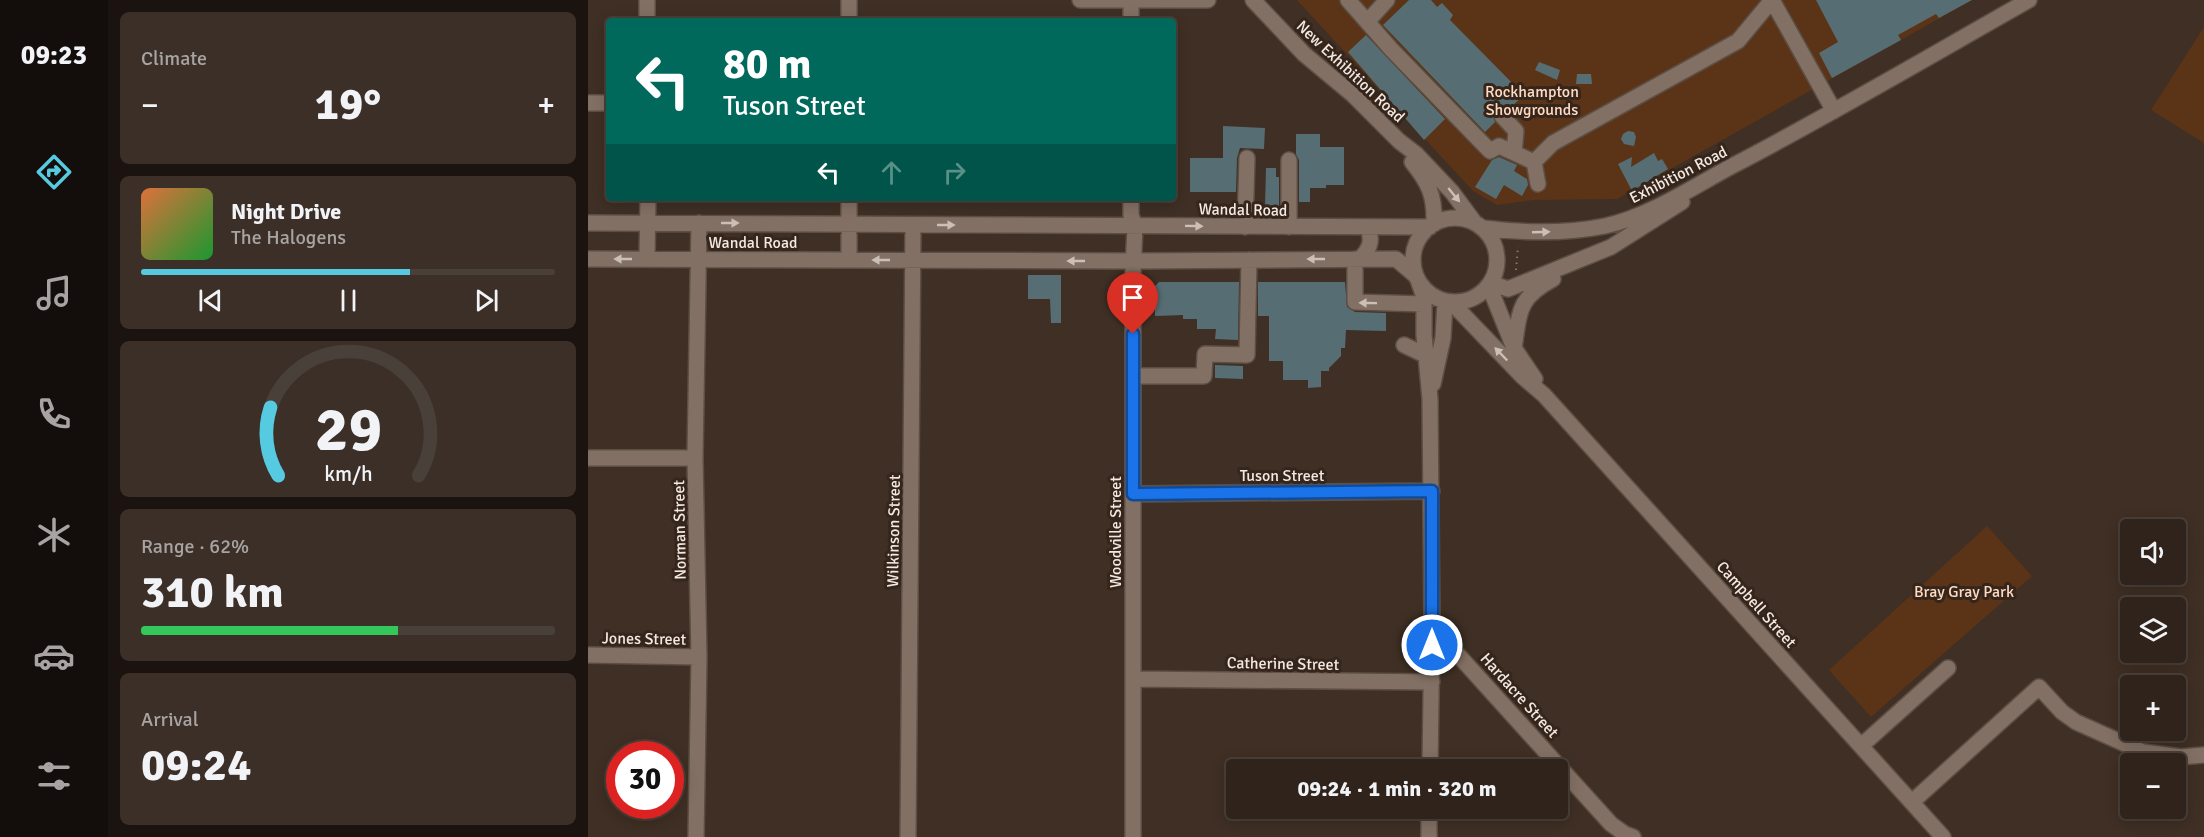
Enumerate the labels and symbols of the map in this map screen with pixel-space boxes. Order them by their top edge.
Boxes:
street label: New Exhibition Road [1292,16,1409,127]
park label: Rockhampton Showgrounds [1485,82,1579,120]
street label: Exhibition Road [1626,142,1731,208]
one-way arrow [1447,187,1460,203]
street label: Wandal Road [1198,199,1288,221]
one-way arrow [721,218,740,228]
one-way arrow [937,220,956,230]
one-way arrow [1184,221,1203,231]
one-way arrow [1531,227,1550,236]
street label: Wandal Road [709,233,797,253]
one-way arrow [614,254,633,264]
one-way arrow [1307,254,1326,264]
one-way arrow [872,255,891,265]
one-way arrow [1067,256,1086,265]
pin [1107,272,1158,334]
one-way arrow [1358,298,1377,307]
one-way arrow [1495,348,1509,362]
street label: Tuson Street [1240,466,1325,486]
street label: Wilkinson Street [883,474,905,588]
street label: Woodville Street [1106,476,1126,588]
street label: Norman Street [669,479,691,580]
street label: Campbell Street [1712,557,1801,652]
park label: Bray Gray Park [1914,582,2014,602]
position arrow [1400,613,1464,677]
street label: Jones Street [602,628,687,650]
street label: Hardacre Street [1476,649,1563,743]
street label: Catherine Street [1227,653,1340,675]
speed limit sign: 30 [606,741,684,819]

